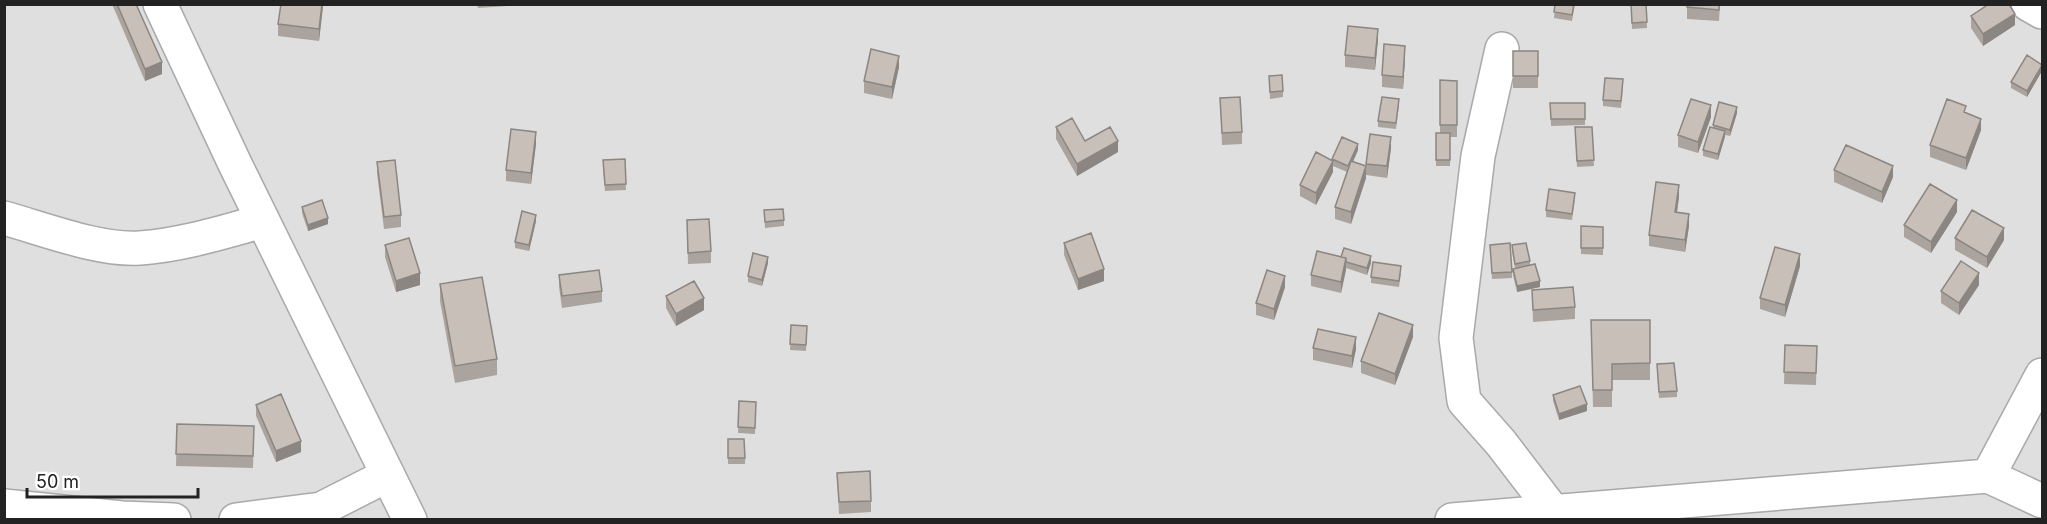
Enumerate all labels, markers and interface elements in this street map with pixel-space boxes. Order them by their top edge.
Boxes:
scale bar [27,461,198,499]
text: 50 m [36,471,79,492]

